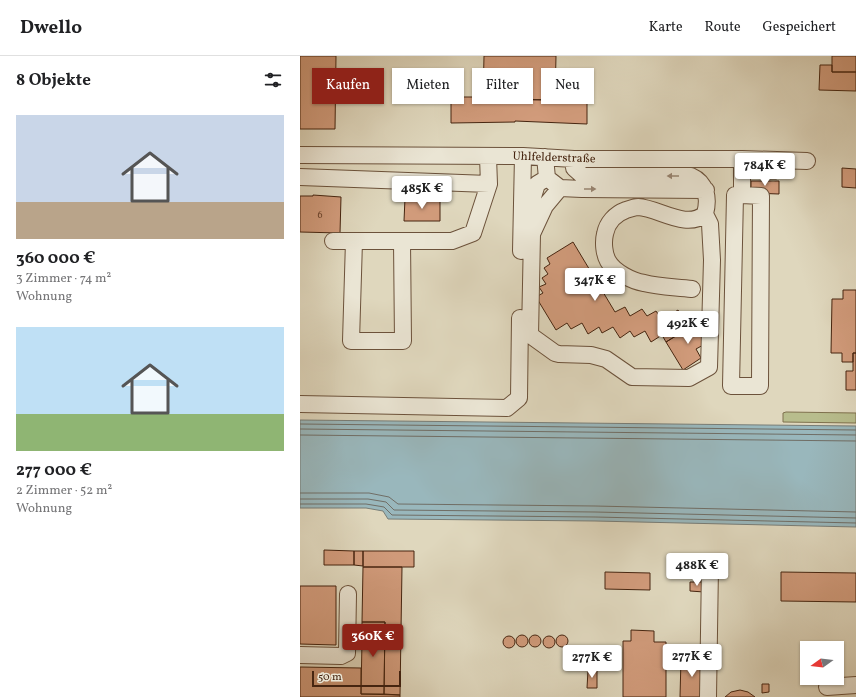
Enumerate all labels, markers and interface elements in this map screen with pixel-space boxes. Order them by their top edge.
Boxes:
text: Dwello [20,15,82,41]
text: Karte [649,18,683,37]
text: Route [705,18,741,37]
text: Gespeichert [763,18,836,37]
chip: Kaufen [312,68,384,104]
chip: Mieten [392,68,464,104]
chip: Filter [472,68,533,104]
chip: Neu [541,68,594,104]
text: 8 Objekte [16,69,91,92]
icon: filters [262,69,284,91]
icon: home [114,141,186,213]
street label: Uhlfelderstraße [512,149,596,167]
pin: 784K € [732,153,798,187]
text: 784K € [744,157,786,175]
one-way arrow [666,173,679,179]
pin: 485K € [389,176,455,210]
text: 485K € [401,180,443,198]
one-way arrow [584,186,597,192]
house number: 6 [317,208,323,222]
text: 360 000 € [16,247,96,270]
pin: 347K € [562,268,628,302]
text: 3 Zimmer · 74 m² [16,270,111,288]
text: 347K € [574,272,616,290]
text: Wohnung [16,288,72,306]
pin: 492K € [655,311,721,345]
text: 492K € [666,315,710,333]
icon: home [114,353,186,425]
text: 277 000 € [16,459,92,482]
text: 2 Zimmer · 52 m² [16,482,112,500]
text: Wohnung [16,500,72,518]
pin: 488K € [664,553,730,587]
text: 488K € [675,557,719,575]
pin: 360K € [340,624,406,658]
text: 360K € [351,628,395,646]
north arrow [800,641,844,685]
map controls [800,641,844,685]
pin: 277K € [659,644,725,678]
pin: 277K € [559,645,625,679]
text: 277K € [672,648,712,666]
text: 277K € [572,649,612,667]
scale bar [312,669,401,688]
text: 50 m [318,670,342,685]

